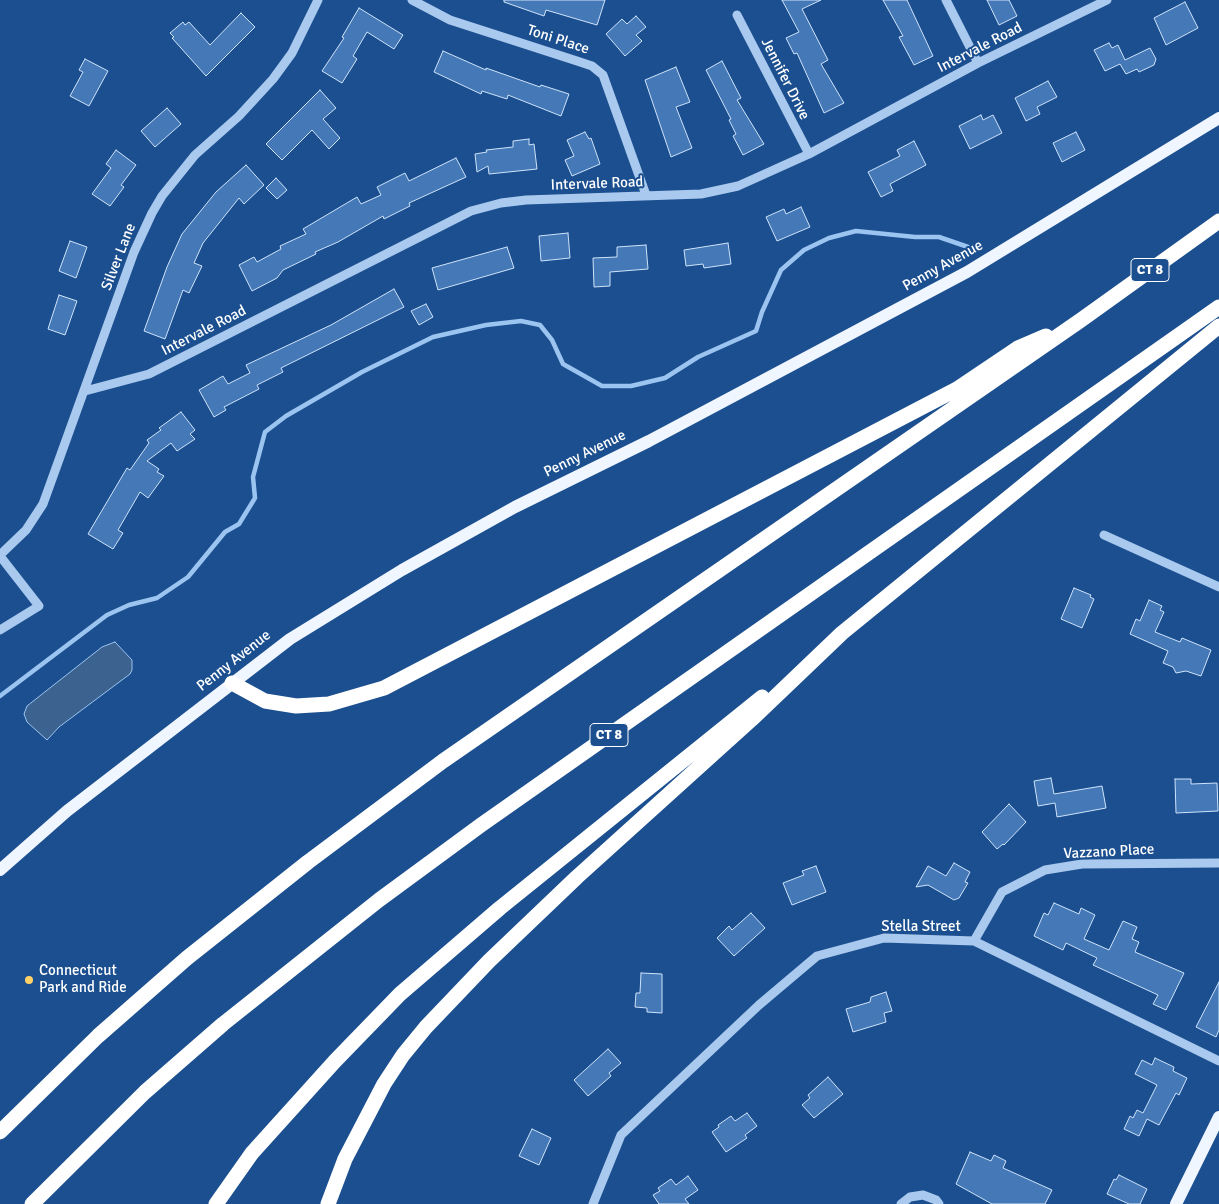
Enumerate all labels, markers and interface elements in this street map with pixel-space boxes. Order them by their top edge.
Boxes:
street label: Intervale Road [935,19,1025,77]
street label: Toni Place [525,21,591,59]
street label: Jennifer Drive [757,35,813,123]
street label: Intervale Road [550,173,644,195]
street label: Silver Lane [98,221,140,293]
street label: Penny Avenue [900,237,986,295]
road number: CT 8 [1131,258,1169,282]
street label: Intervale Road [159,302,249,360]
street label: Penny Avenue [541,426,629,482]
street label: Penny Avenue [193,627,275,695]
road number: CT 8 [590,724,628,746]
street label: Vazzano Place [1063,841,1155,863]
street label: Stella Street [881,918,961,936]
place label: Connecticut Park and Ride [39,962,127,997]
marker: Connecticut Park and Ride [23,974,35,986]

